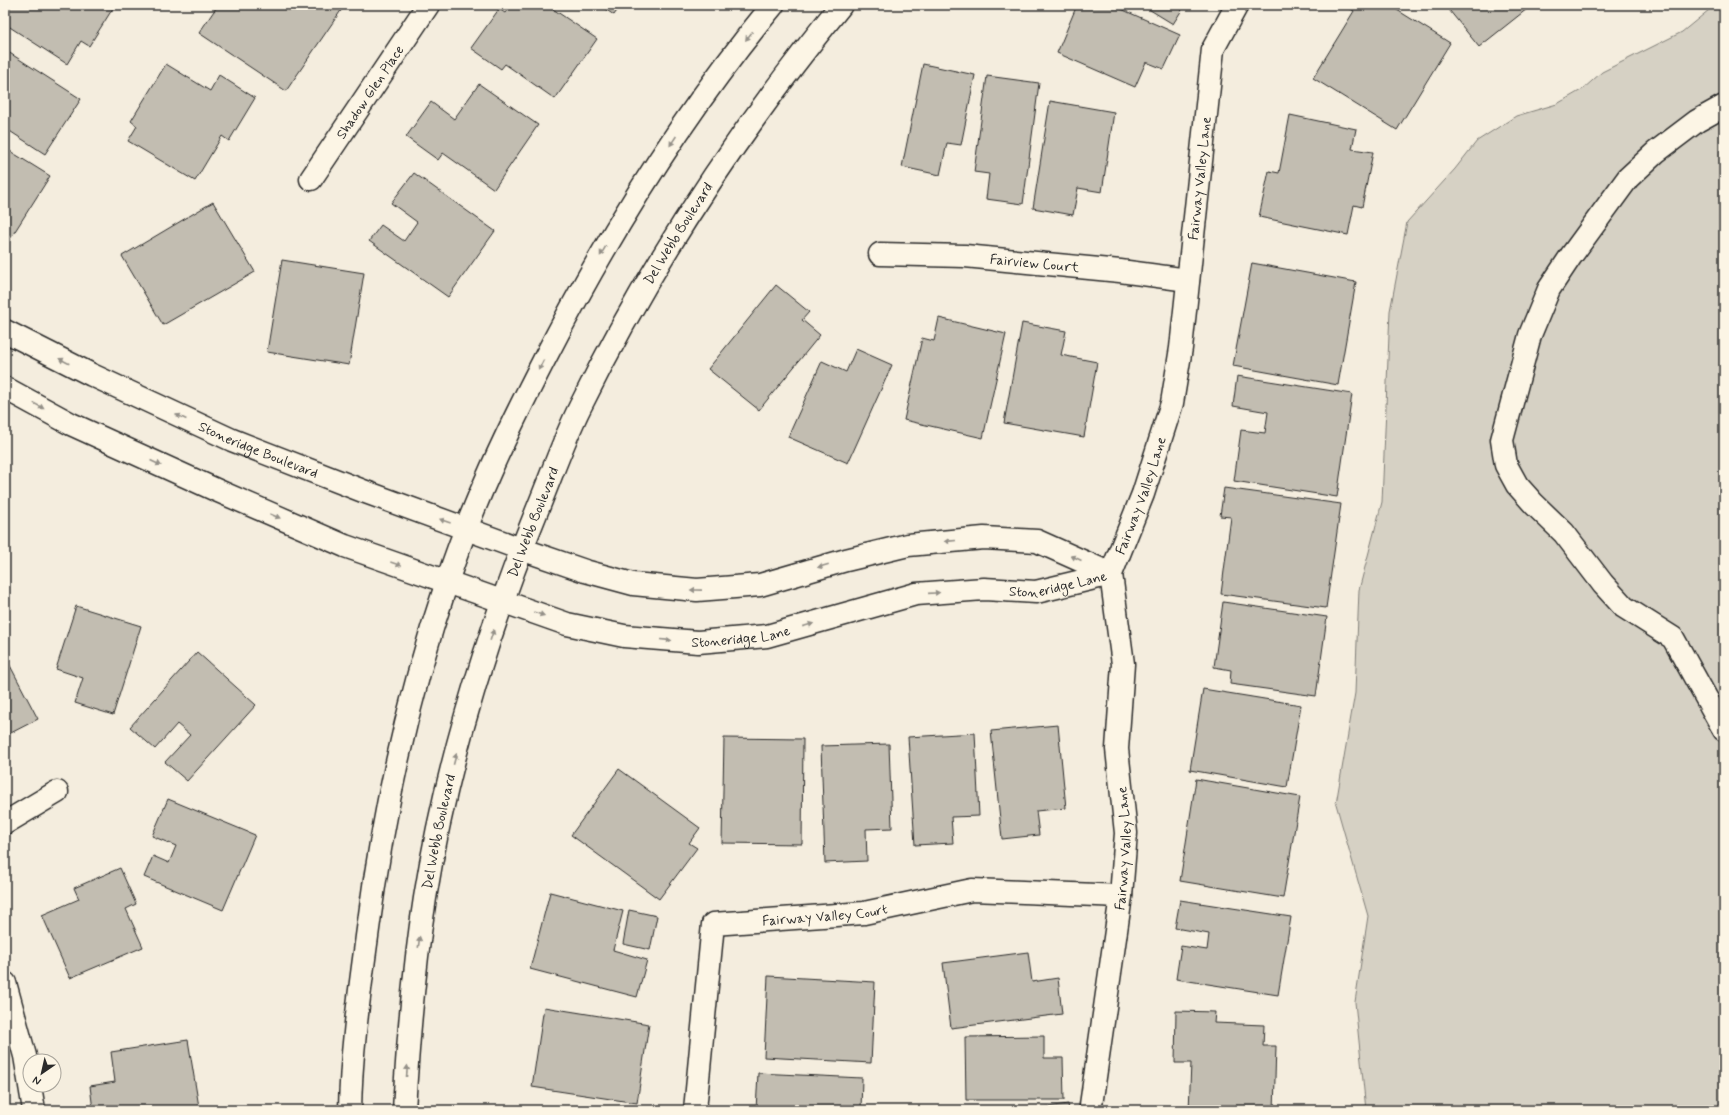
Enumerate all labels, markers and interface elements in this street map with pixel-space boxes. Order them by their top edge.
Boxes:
one-way arrow [745,30,753,41]
street label: Shadow Glen Place [332,42,408,143]
street label: Fairway Valley Lane [1185,116,1216,241]
one-way arrow [669,136,677,147]
street label: Del Webb Boulevard [640,179,717,288]
one-way arrow [599,245,606,257]
street label: Fairview Court [989,250,1081,277]
one-way arrow [58,358,69,364]
one-way arrow [538,359,544,371]
one-way arrow [33,403,45,410]
one-way arrow [175,414,187,420]
street label: Stoneridge Boulevard [195,418,321,483]
street label: Fairway Valley Lane [1112,434,1171,557]
one-way arrow [151,460,162,466]
street label: Del Webb Boulevard [504,465,563,580]
one-way arrow [269,513,281,519]
one-way arrow [438,518,450,524]
one-way arrow [944,538,956,544]
one-way arrow [1070,555,1081,561]
one-way arrow [390,561,402,567]
one-way arrow [816,564,829,570]
street label: Stoneridge Lane [1008,567,1109,602]
one-way arrow [689,587,702,593]
one-way arrow [928,589,940,596]
one-way arrow [533,612,545,618]
street label: Stoneridge Lane [691,622,793,652]
one-way arrow [802,622,814,628]
one-way arrow [489,628,495,640]
one-way arrow [660,636,672,643]
one-way arrow [452,753,458,765]
street label: Del Webb Boulevard [419,772,460,890]
street label: Fairway Valley Lane [1111,786,1136,912]
street label: Fairway Valley Court [762,900,889,930]
one-way arrow [416,936,422,948]
north arrow [22,1053,62,1093]
one-way arrow [403,1065,410,1077]
text: N [30,1073,44,1088]

